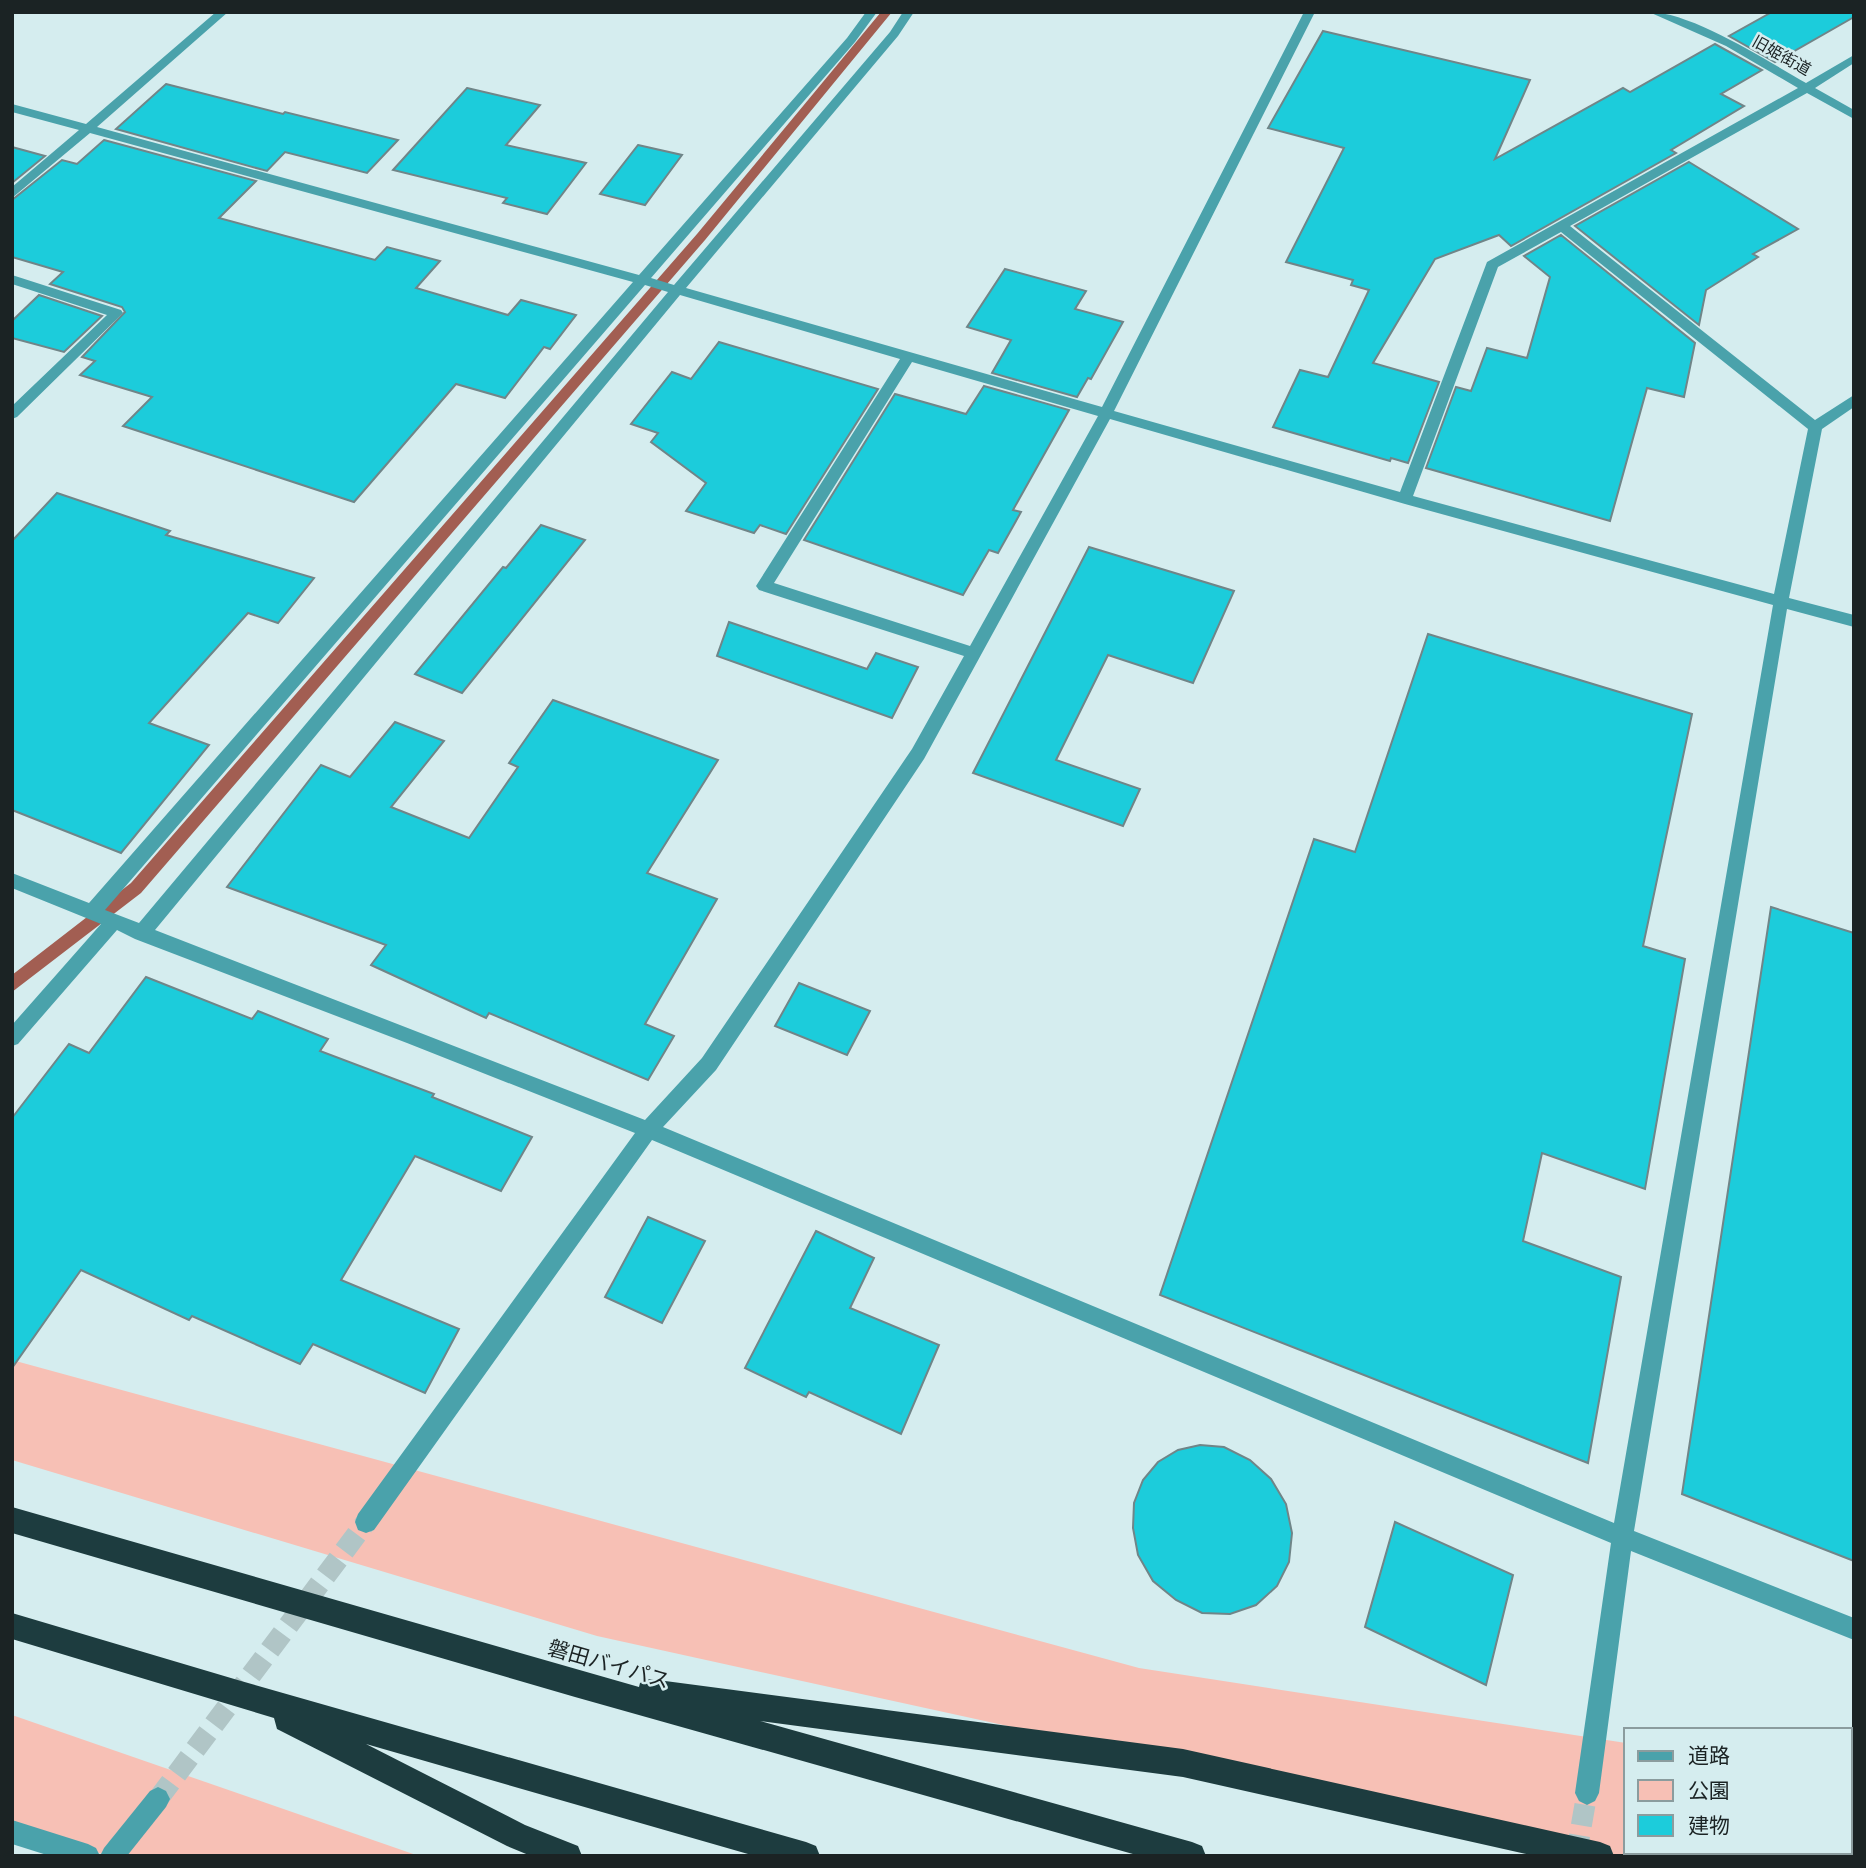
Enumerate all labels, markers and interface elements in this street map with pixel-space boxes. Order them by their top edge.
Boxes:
street label: 旧姫街道 [1749,31,1815,79]
street label: 磐田バイパス [545,1635,673,1693]
legend [1624,1728,1852,1854]
text: 道路 [1688,1743,1730,1768]
text: 公園 [1688,1778,1730,1803]
text: 建物 [1688,1813,1730,1838]

